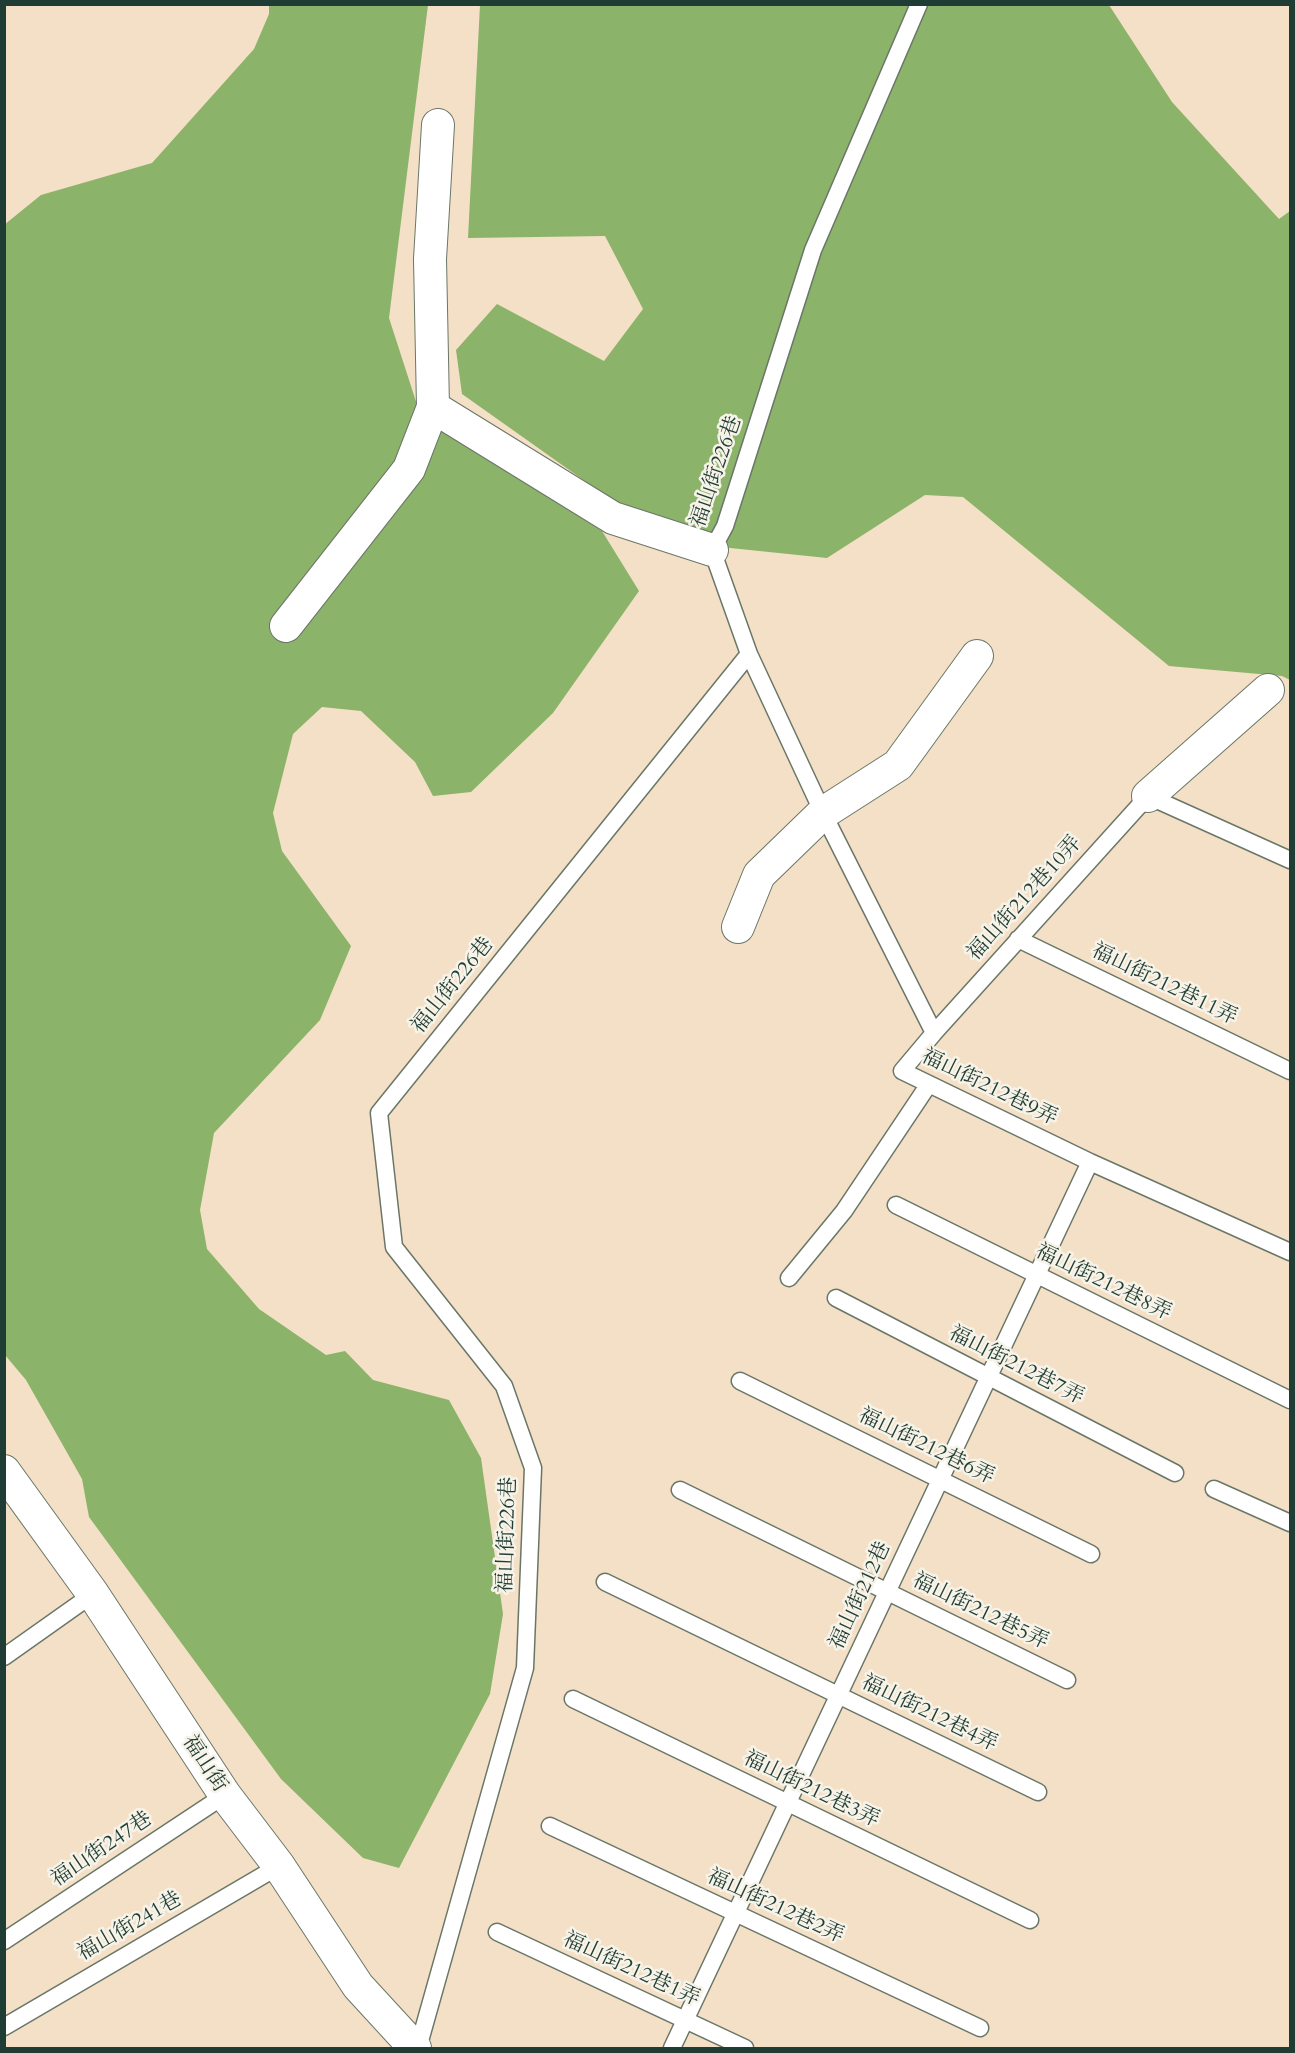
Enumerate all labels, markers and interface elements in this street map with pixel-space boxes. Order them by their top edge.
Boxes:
street label: 福山街226巷 [686,413,748,531]
street label: 福山街212巷10弄 [963,832,1087,966]
street label: 福山街226巷 [407,933,499,1039]
street label: 福山街212巷11弄 [1087,939,1241,1031]
street label: 福山街212巷9弄 [917,1044,1061,1132]
street label: 福山街212巷8弄 [1031,1239,1175,1327]
street label: 福山街212巷7弄 [944,1321,1088,1411]
street label: 福山街212巷6弄 [854,1403,998,1491]
street label: 福山街226巷 [493,1476,523,1594]
street label: 福山街212巷 [825,1538,897,1654]
street label: 福山街212巷5弄 [908,1568,1052,1656]
street label: 福山街212巷4弄 [857,1670,1001,1758]
street label: 福山街 [176,1731,232,1797]
street label: 福山街212巷3弄 [739,1746,883,1834]
street label: 福山街247巷 [47,1807,157,1893]
street label: 福山街212巷2弄 [703,1864,847,1950]
street label: 福山街241巷 [73,1887,187,1967]
street label: 福山街212巷1弄 [559,1927,703,2013]

